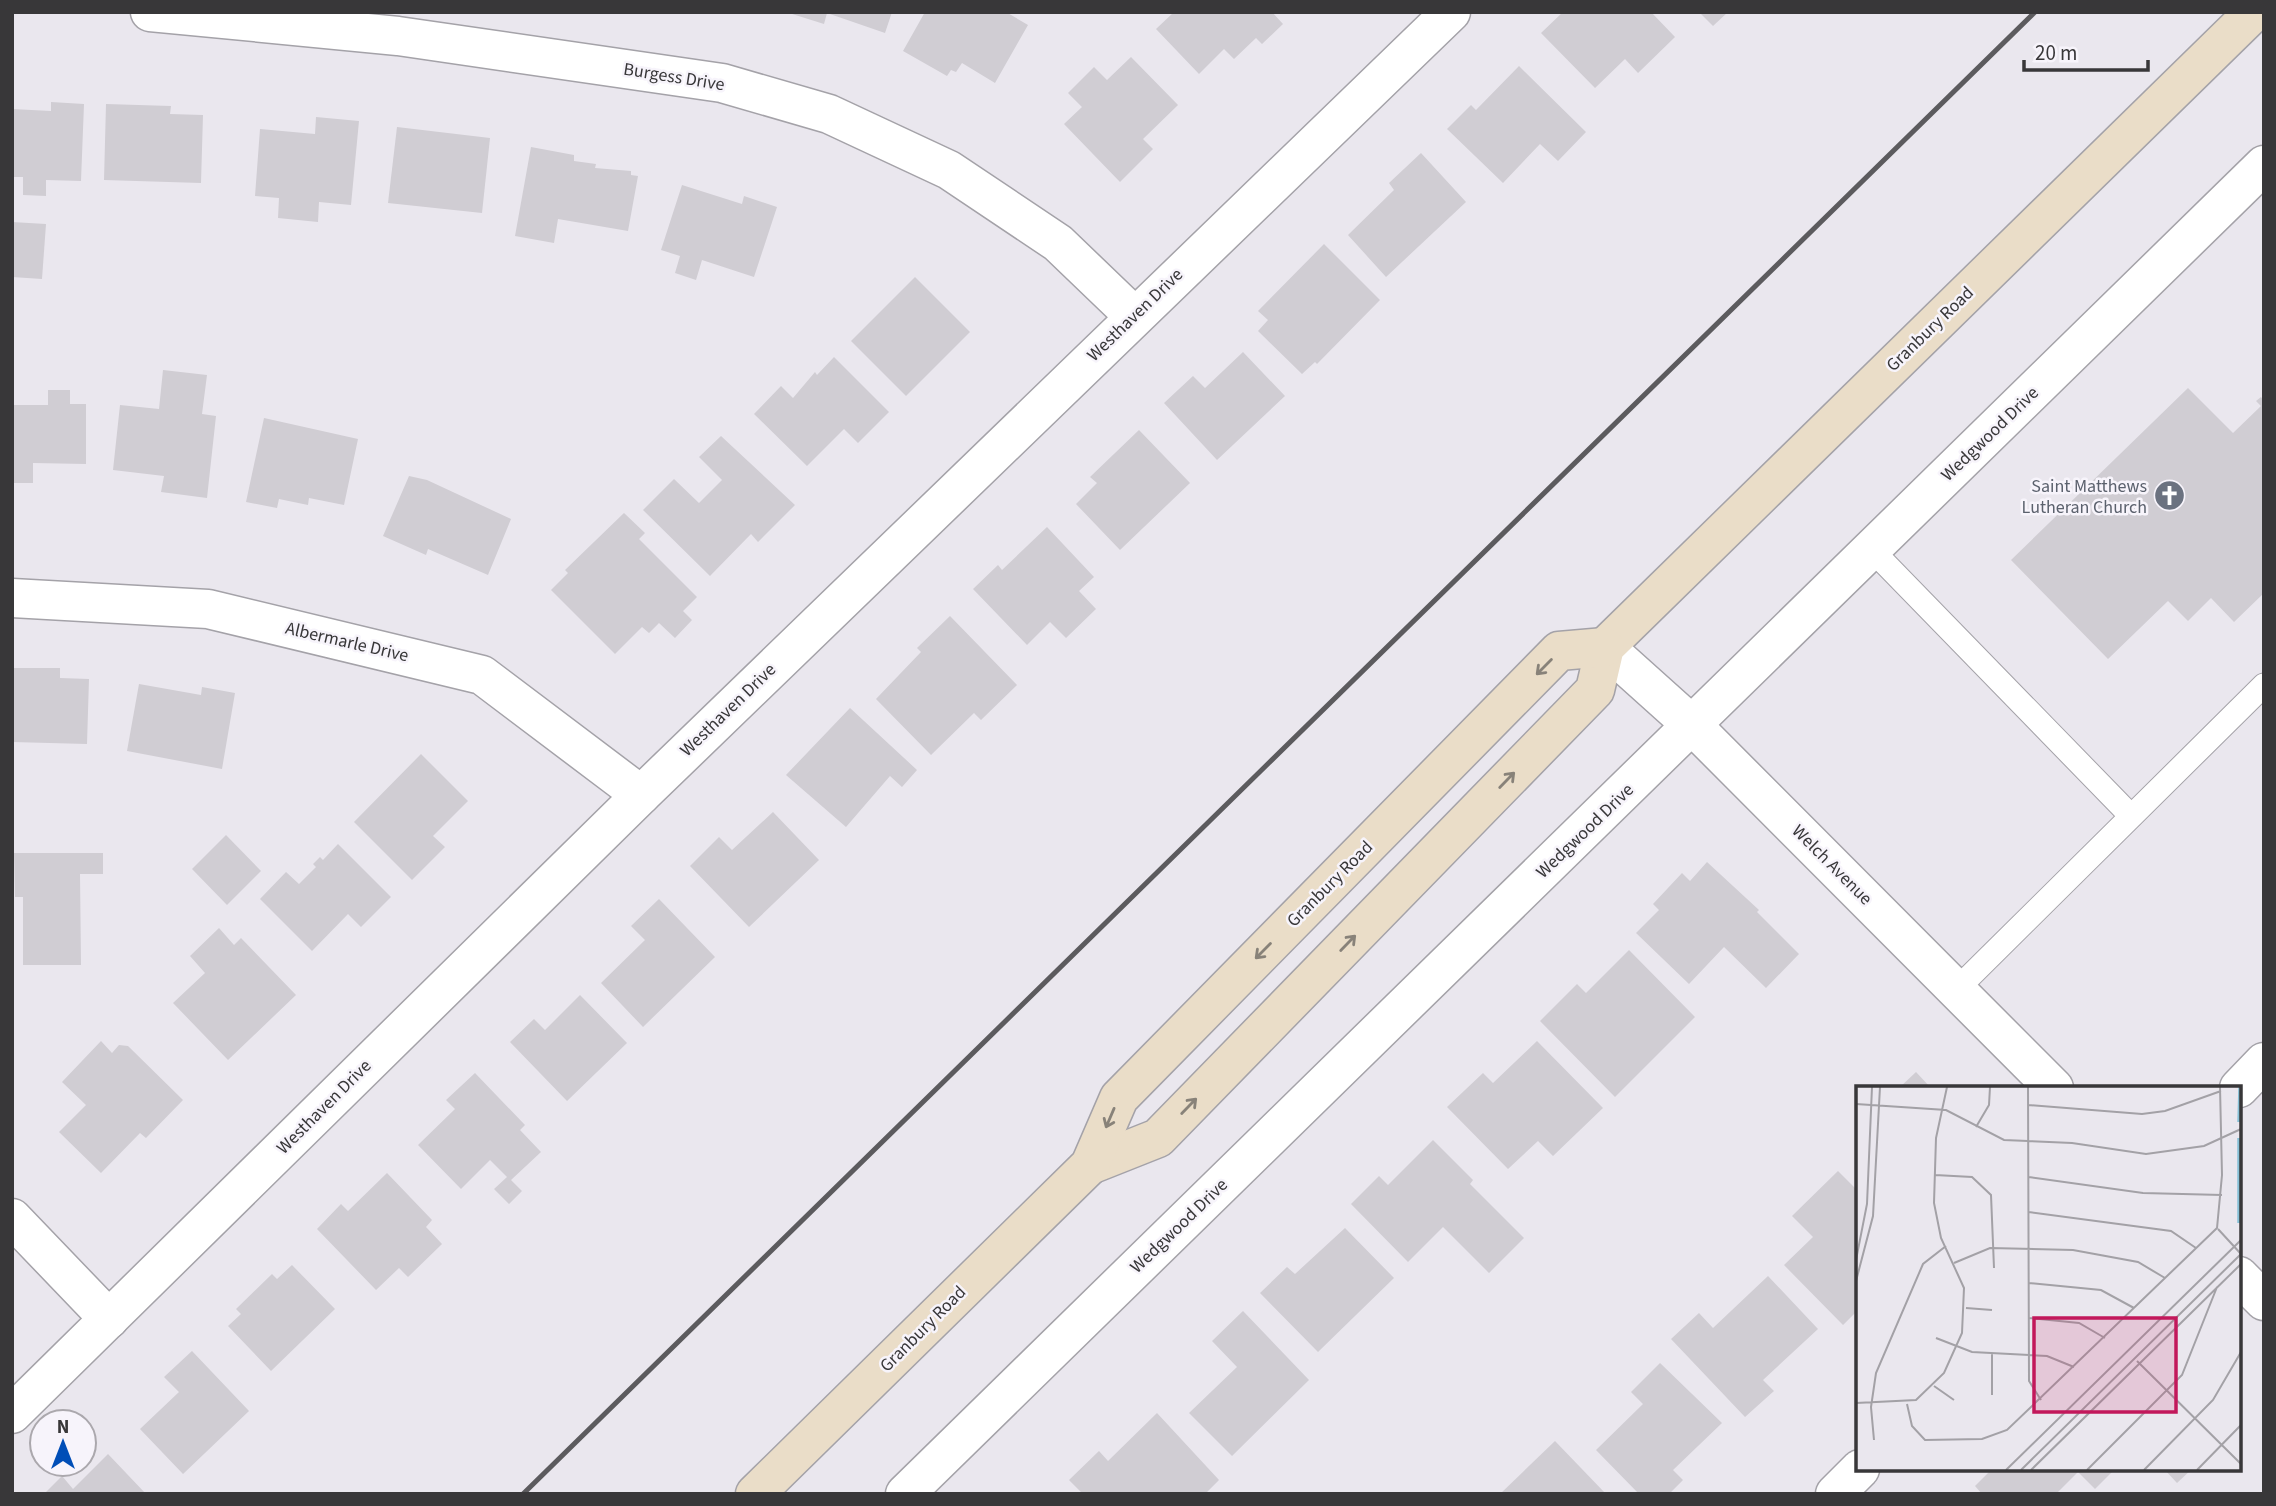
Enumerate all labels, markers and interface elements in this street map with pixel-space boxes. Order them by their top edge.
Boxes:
scale bar [2024,28,2148,72]
text: 20 m [2035,38,2077,68]
street label: Burgess Drive [622,57,726,97]
street label: Westhaven Drive [1081,263,1189,367]
street label: Granbury Road [1881,281,1979,377]
street label: Wedgwood Drive [1936,381,2044,487]
place label: Saint Matthews Lutheran Church [2022,474,2147,520]
church icon: Saint Matthews Lutheran Church [2153,479,2187,513]
street label: Albermarle Drive [283,616,411,668]
street label: Westhaven Drive [674,658,782,762]
one-way arrow [1535,658,1552,675]
one-way arrow [1498,772,1515,789]
street label: Wedgwood Drive [1531,778,1639,884]
street label: Welch Avenue [1786,819,1878,911]
street label: Granbury Road [1281,835,1379,933]
one-way arrow [1339,935,1356,952]
one-way arrow [1255,943,1272,960]
street label: Westhaven Drive [271,1054,377,1160]
inset map [1856,1086,2241,1471]
one-way arrow [1180,1097,1197,1114]
one-way arrow [1103,1106,1116,1128]
street label: Wedgwood Drive [1125,1173,1233,1279]
street label: Granbury Road [874,1280,972,1378]
north arrow [28,1408,98,1478]
text: N [57,1414,69,1441]

